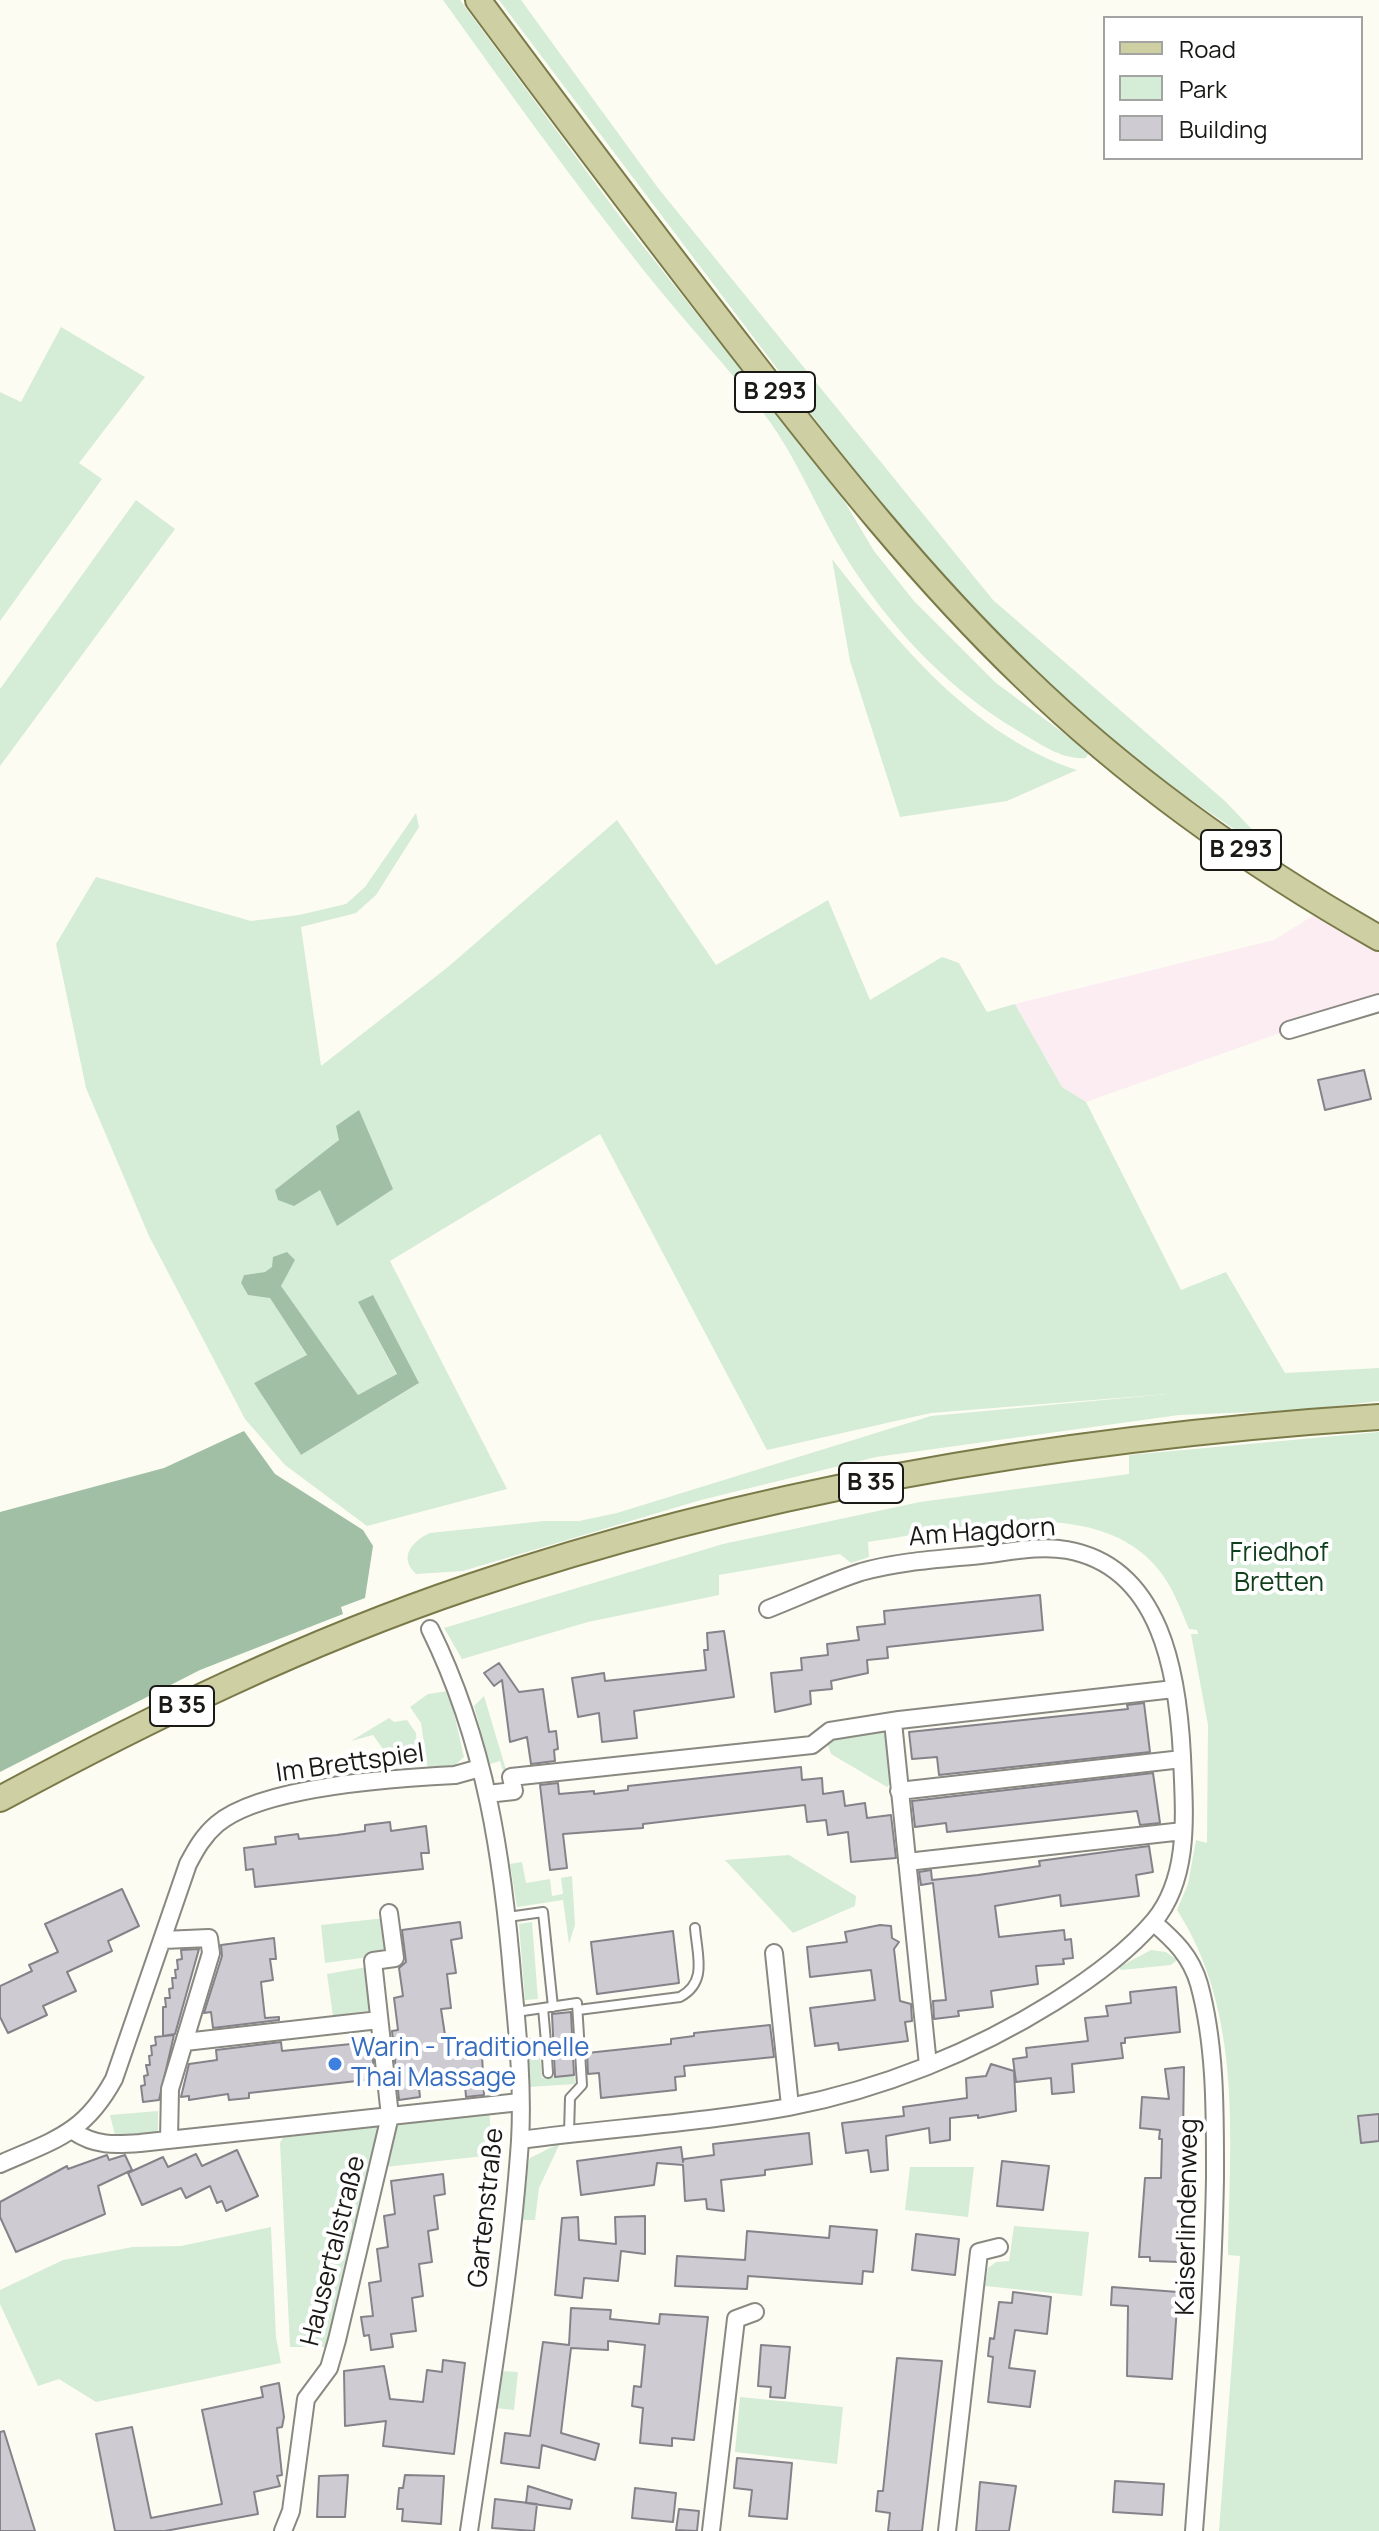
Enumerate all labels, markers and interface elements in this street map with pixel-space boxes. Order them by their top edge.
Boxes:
legend [1103,16,1363,160]
text: Road [1179,32,1236,65]
text: Park [1179,72,1227,105]
text: Building [1179,112,1267,145]
road number: B 293 [735,372,815,412]
road number: B 293 [1201,830,1281,870]
road number: B 35 [839,1463,903,1503]
street label: Am Hagdorn [908,1512,1056,1554]
park label: Friedhof Bretten [1229,1538,1329,1600]
road number: B 35 [150,1686,214,1726]
street label: Im Brettspiel [274,1738,426,1790]
place label: Warin - Traditionelle Thai Massage [351,2033,590,2094]
marker: Warin - Traditionelle Thai Massage [326,2055,344,2073]
street label: Kaiserlindenweg [1171,2118,1205,2316]
street label: Gartenstraße [463,2127,511,2289]
street label: Hausertalstraße [295,2153,373,2349]

